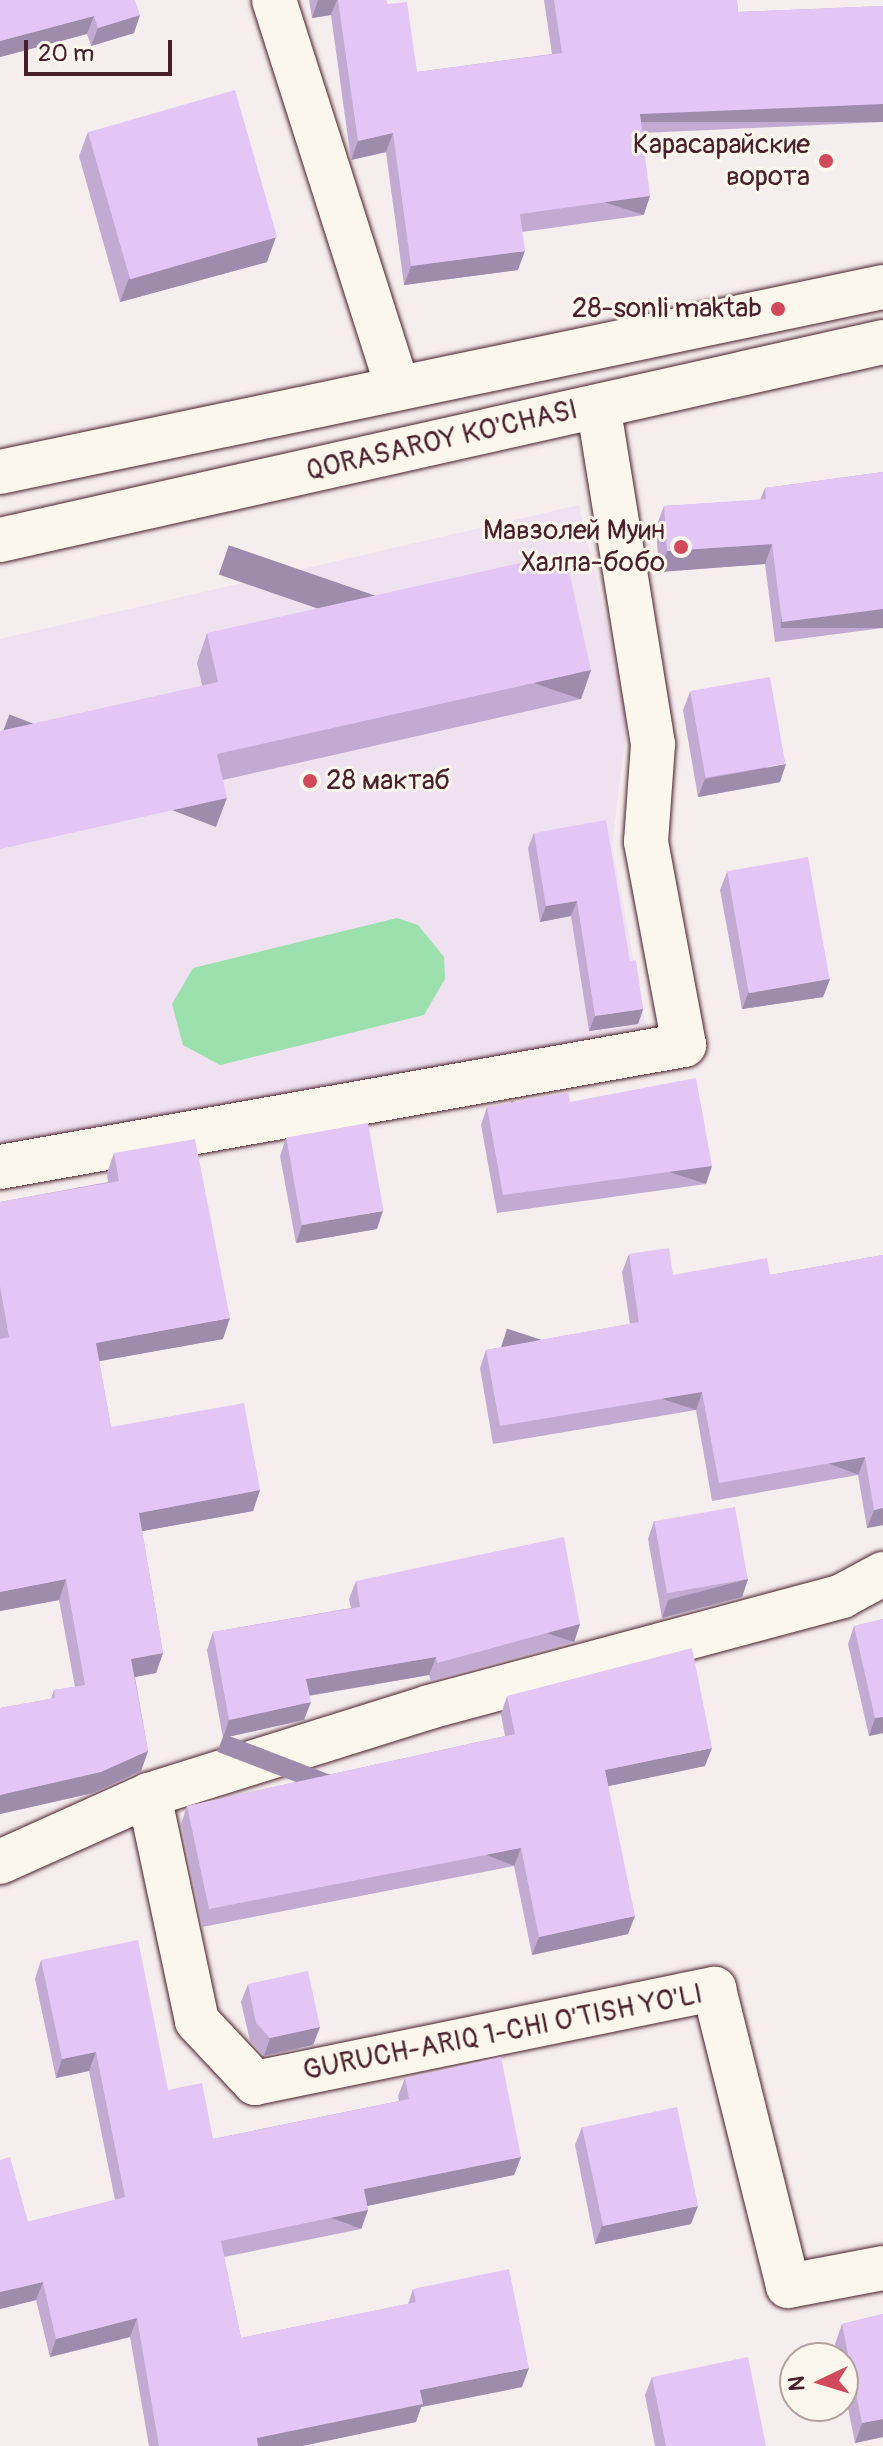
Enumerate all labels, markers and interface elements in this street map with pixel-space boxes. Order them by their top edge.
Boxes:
scale bar [28,24,176,74]
text: 20 m [38,39,94,68]
place label: Карасарайские ворота [633,128,810,194]
marker: Карасарайские ворота [817,152,835,170]
place label: 28-sonli maktab [572,292,762,326]
marker: 28-sonli maktab [769,300,787,318]
street label: QORASAROY KO'CHASI [303,393,581,489]
place label: Мавзолей Муин Халпа-бобо [483,514,665,580]
marker: Мавзолей Муин Халпа-бобо [672,538,690,556]
place label: 28 мактаб [326,764,450,798]
marker: 28 мактаб [301,772,319,790]
street label: GURUCH-ARIQ 1-CHI O'TISH YO'LI [300,1978,706,2088]
north arrow [779,2342,859,2422]
text: N [783,2375,812,2392]

